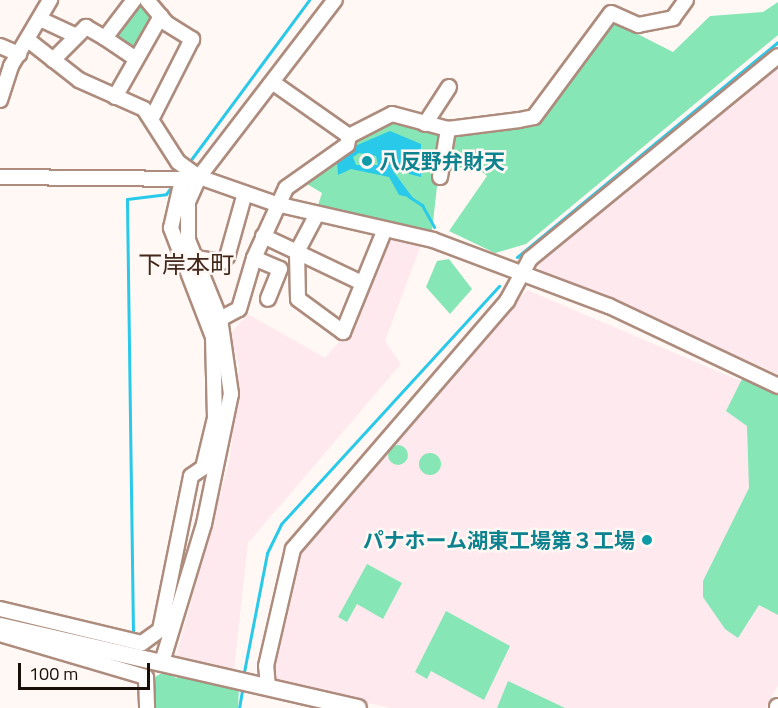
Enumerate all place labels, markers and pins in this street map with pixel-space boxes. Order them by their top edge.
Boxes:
place label: 八反野弁財天 [379,148,505,174]
marker: 八反野弁財天 [360,154,374,168]
place label: パナホーム湖東工場第３工場 [362,527,635,553]
marker: パナホーム湖東工場第３工場 [640,533,654,547]

